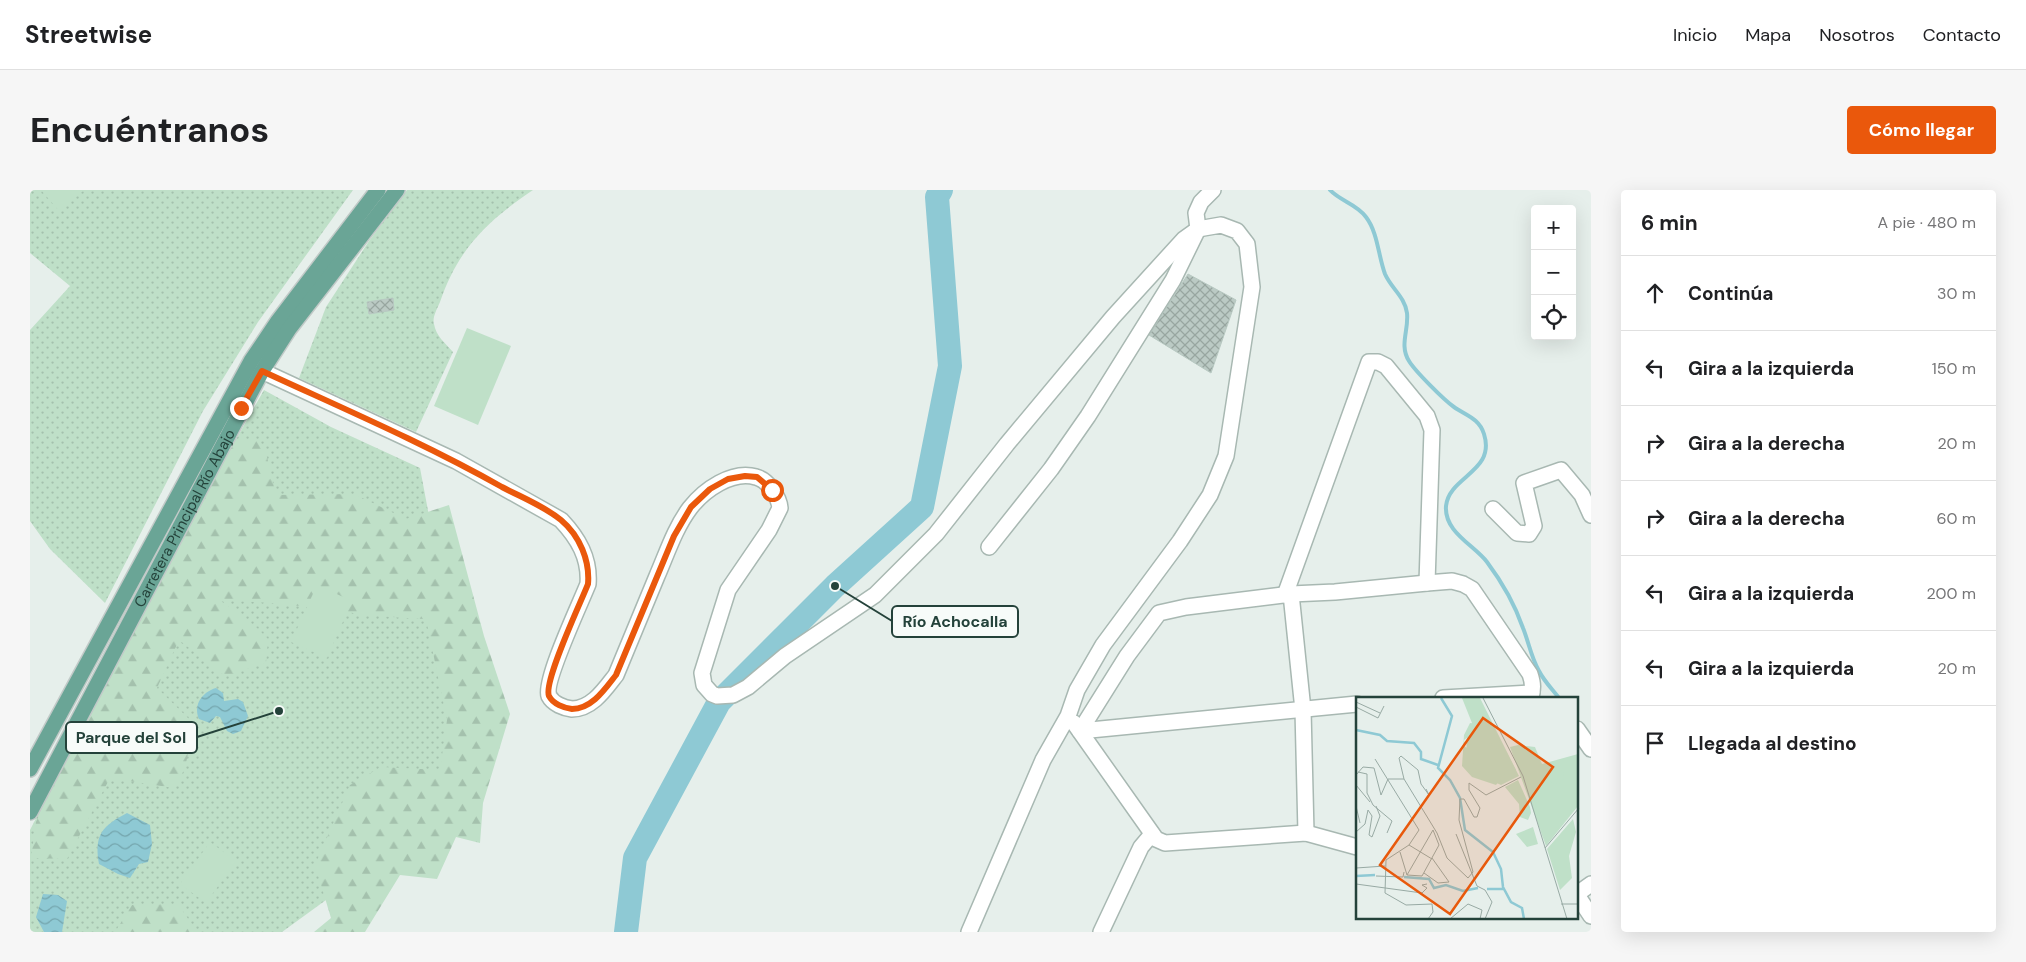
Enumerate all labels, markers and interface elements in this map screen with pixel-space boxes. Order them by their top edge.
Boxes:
text: Streetwise [25,19,152,50]
text: Inicio [1673,23,1717,47]
text: Mapa [1745,23,1791,47]
text: Nosotros [1819,23,1895,47]
text: Contacto [1923,23,2001,47]
button: Cómo llegar [1847,106,1996,154]
text: Encuéntranos [30,107,269,153]
map controls [1531,205,1576,340]
button: + [1531,205,1576,250]
text: 6 min [1641,209,1698,237]
text: A pie · 480 m [1878,212,1976,233]
button: − [1531,250,1576,295]
icon: ahead [1641,279,1669,307]
text: Continúa [1688,281,1773,306]
text: 30 m [1937,283,1976,304]
button: locate [1531,295,1576,340]
icon: left [1641,354,1669,382]
text: Gira a la izquierda [1688,356,1854,381]
text: 150 m [1932,358,1976,379]
route end [230,397,253,420]
street label: Carretera Principal Río Abajo [129,425,240,611]
icon: right [1641,429,1669,457]
text: Gira a la derecha [1688,431,1845,456]
text: 20 m [1937,433,1976,454]
route start [761,479,784,502]
icon: right [1641,504,1669,532]
text: Gira a la derecha [1688,506,1845,531]
text: 60 m [1936,508,1976,529]
icon: left [1641,579,1669,607]
text: Gira a la izquierda [1688,581,1854,606]
text: 200 m [1927,583,1976,604]
callout: Río Achocalla [892,606,1018,637]
text: Río Achocalla [902,611,1008,632]
icon: left [1641,654,1669,682]
text: Gira a la izquierda [1688,656,1854,681]
text: 20 m [1937,658,1976,679]
inset map [1356,697,1578,920]
callout: Parque del Sol [66,722,197,753]
text: Parque del Sol [76,727,186,748]
icon: arrive [1641,729,1669,757]
text: Llegada al destino [1688,731,1857,756]

